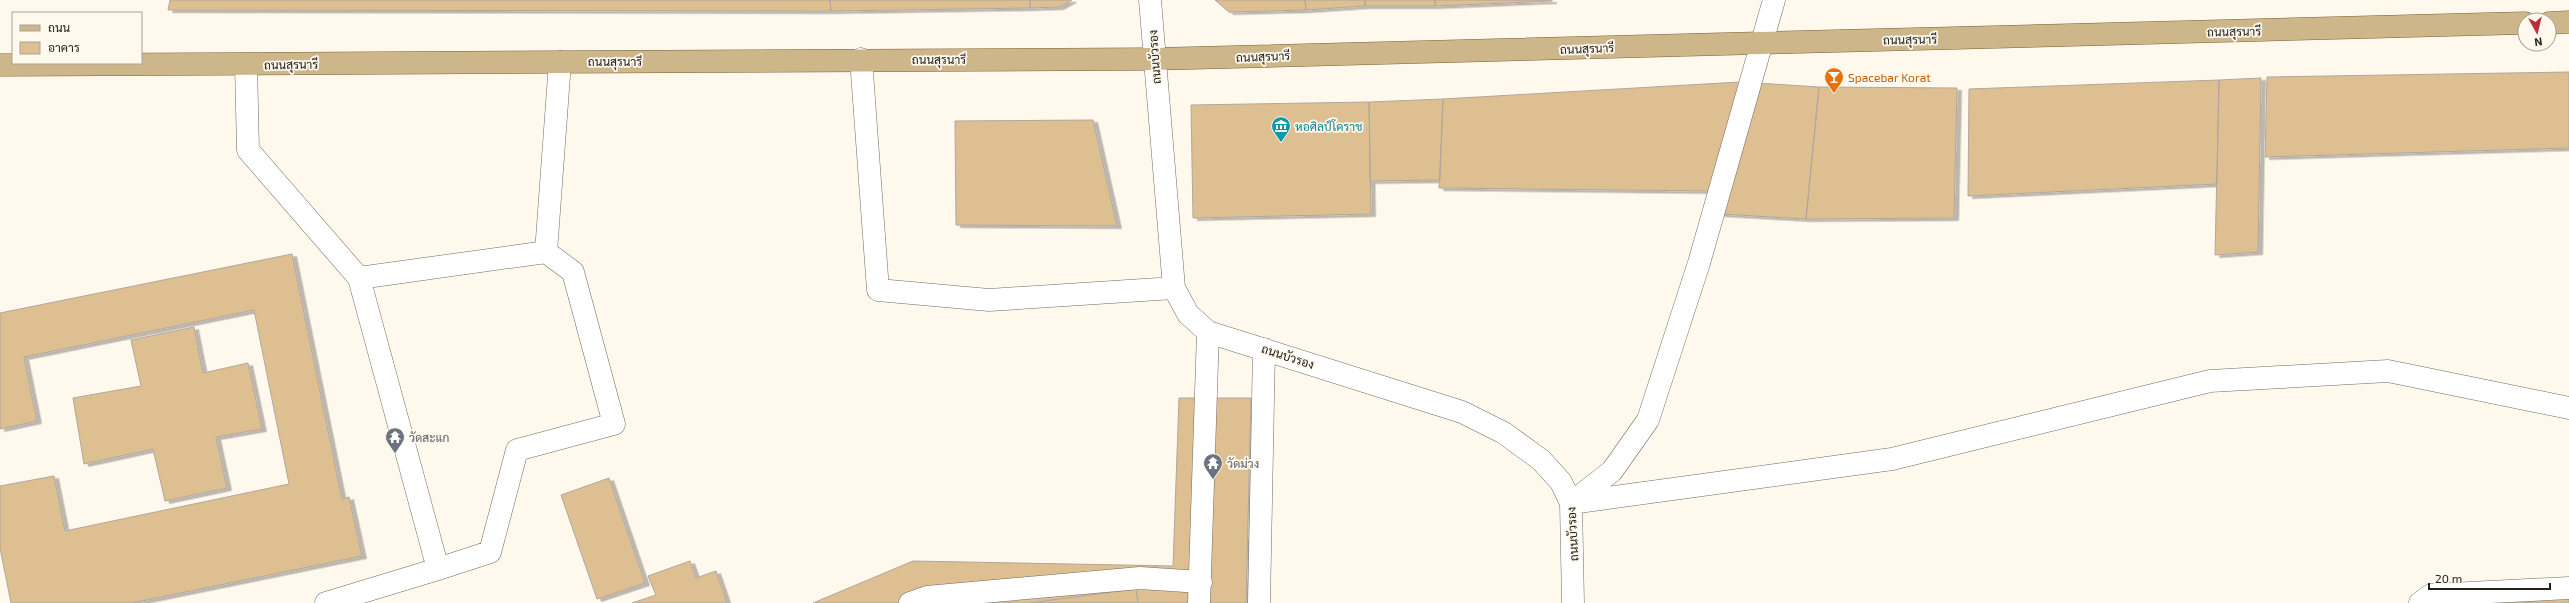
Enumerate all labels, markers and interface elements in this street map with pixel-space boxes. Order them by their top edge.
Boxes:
legend [12,12,142,64]
north arrow [2517,12,2557,52]
text: ถนน [48,20,71,34]
street label: ถนนสุรนารี [2207,24,2262,41]
street label: ถนนบัวรอง [1145,29,1163,85]
street label: ถนนสุรนารี [1883,32,1938,49]
text: N [2534,35,2543,49]
text: อาคาร [48,40,80,54]
street label: ถนนสุรนารี [1560,40,1615,59]
street label: ถนนสุรนารี [1236,48,1291,67]
street label: ถนนสุรนารี [912,52,966,69]
street label: ถนนสุรนารี [588,54,642,71]
street label: ถนนสุรนารี [264,57,319,74]
bar icon: Spacebar Korat [1823,66,1845,94]
place label: Spacebar Korat [1848,70,1931,84]
museum icon: หอศิลป์โคราช [1270,115,1292,143]
place label: หอศิลป์โคราช [1295,119,1362,133]
street label: ถนนบัวรอง [1260,341,1316,371]
temple icon: วัดสะแก [384,426,406,454]
place label: วัดสะแก [409,430,450,444]
temple icon: วัดม่วง [1202,452,1224,480]
place label: วัดม่วง [1227,456,1259,470]
street label: ถนนบัวรอง [1564,506,1580,562]
scale bar [2429,565,2550,591]
text: 20 m [2435,571,2462,585]

